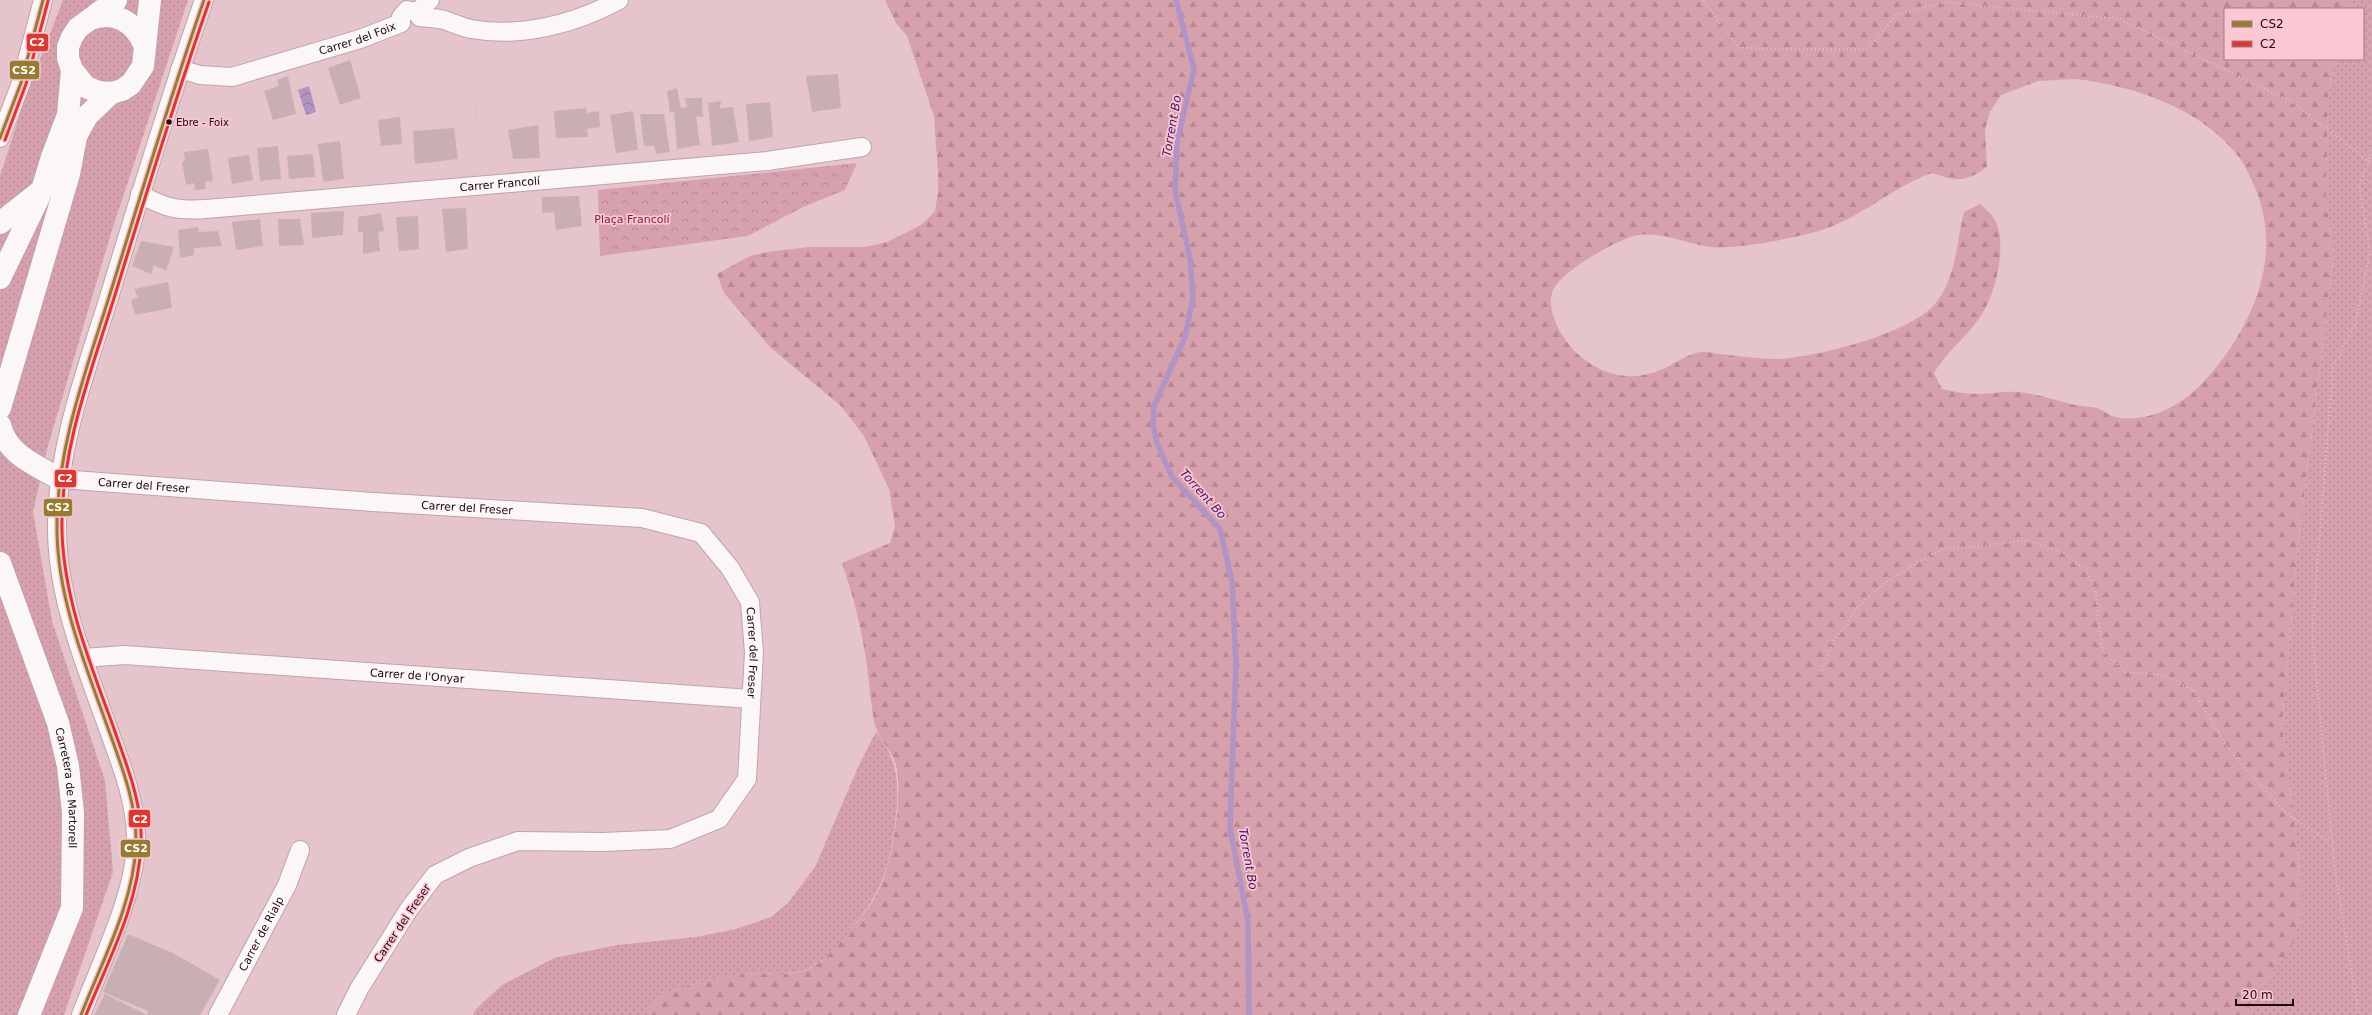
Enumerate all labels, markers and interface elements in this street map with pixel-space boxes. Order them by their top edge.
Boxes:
legend [2224,8,2364,60]
text: CS2 [2260,17,2284,31]
street label: Carrer del Foix [317,20,398,58]
line badge: C2 [26,33,49,52]
text: C2 [29,36,45,49]
text: C2 [2260,37,2276,51]
line badge: CS2 [9,60,40,80]
text: CS2 [12,64,36,77]
water label: Torrent Bo [1160,94,1184,158]
marker: Ebre - Foix [164,117,174,127]
place label: Ebre - Foix [176,117,229,128]
street label: Carrer Francolí [459,174,542,194]
park label: Plaça Francolí [594,213,671,226]
water label: Torrent Bo [1177,466,1229,522]
line badge: C2 [54,469,77,488]
text: C2 [57,472,73,485]
street label: Carrer del Freser [97,476,190,496]
line badge: CS2 [43,498,73,517]
street label: Carrer del Freser [421,499,514,517]
text: CS2 [46,501,70,514]
street label: Carrer del Freser [743,606,760,699]
street label: Carrer de l'Onyar [369,666,465,686]
street label: Carretera de Martorell [52,726,79,848]
line badge: C2 [128,809,151,828]
text: C2 [132,813,148,826]
water label: Torrent Bo [1236,827,1260,891]
line badge: CS2 [120,839,151,858]
text: CS2 [124,842,148,855]
street label: Carrer del Freser [371,881,434,965]
street label: Carrer de Rialp [236,894,287,974]
scale bar [2236,981,2293,1007]
text: 20 m [2242,988,2273,1002]

